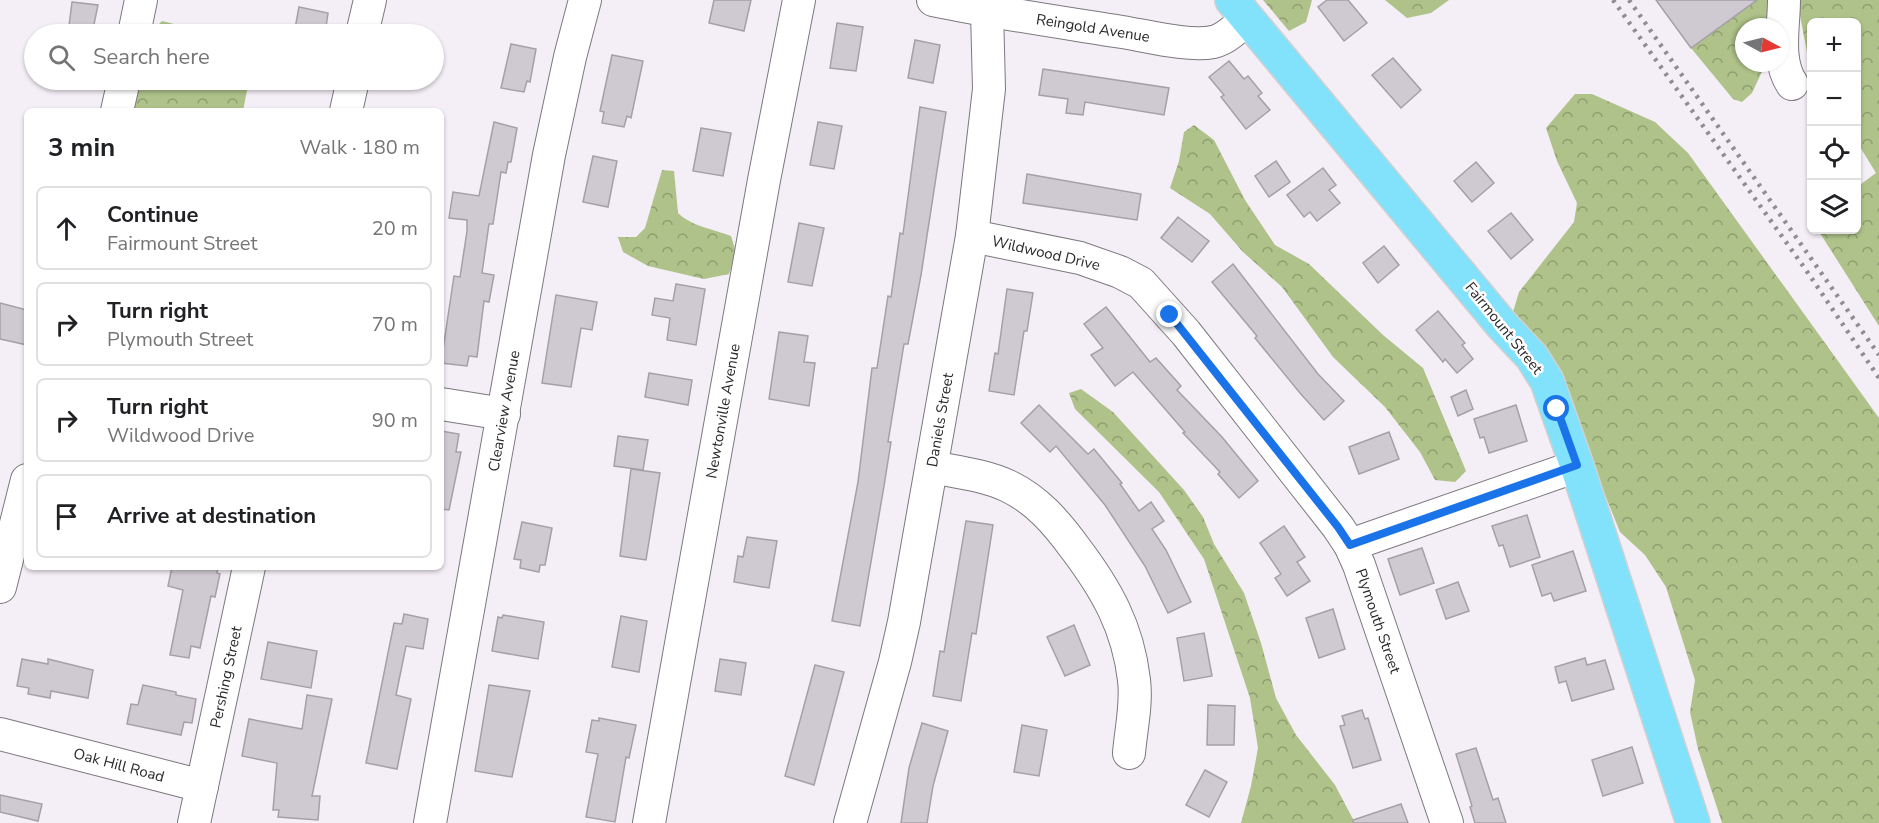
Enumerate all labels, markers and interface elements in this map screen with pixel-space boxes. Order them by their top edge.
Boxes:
street label: Reingold Avenue [1035,9,1151,47]
north arrow [1735,18,1789,72]
map controls [1807,18,1861,234]
button: + [1807,18,1861,72]
search box [24,24,444,90]
icon: search [45,41,78,74]
text: Search here [93,42,210,72]
button: − [1807,72,1861,126]
button: locate [1807,126,1861,180]
text: 3 min [48,130,115,165]
text: Walk · 180 m [300,134,420,161]
button: layers [1807,180,1861,234]
text: Continue [107,200,198,230]
icon: ahead [50,212,83,245]
text: 20 m [372,215,418,242]
text: Fairmount Street [107,230,258,257]
street label: Wildwood Drive [990,231,1102,275]
street label: Fairmount Street [1461,278,1548,379]
text: Turn right [107,296,208,326]
route end [1156,301,1182,327]
icon: right [50,308,83,341]
text: 70 m [372,311,418,338]
text: Plymouth Street [107,326,253,353]
street label: Newtonville Avenue [701,342,745,480]
street label: Clearview Avenue [483,349,525,473]
street label: Daniels Street [922,371,958,469]
text: Turn right [107,392,208,422]
route start [1543,395,1569,421]
icon: right [50,404,83,437]
text: 90 m [372,407,418,434]
text: Wildwood Drive [107,422,254,449]
icon: arrive [50,500,83,533]
text: Arrive at destination [107,501,316,531]
street label: Plymouth Street [1351,566,1406,677]
street label: Pershing Street [205,623,247,730]
street label: Oak Hill Road [71,743,167,787]

